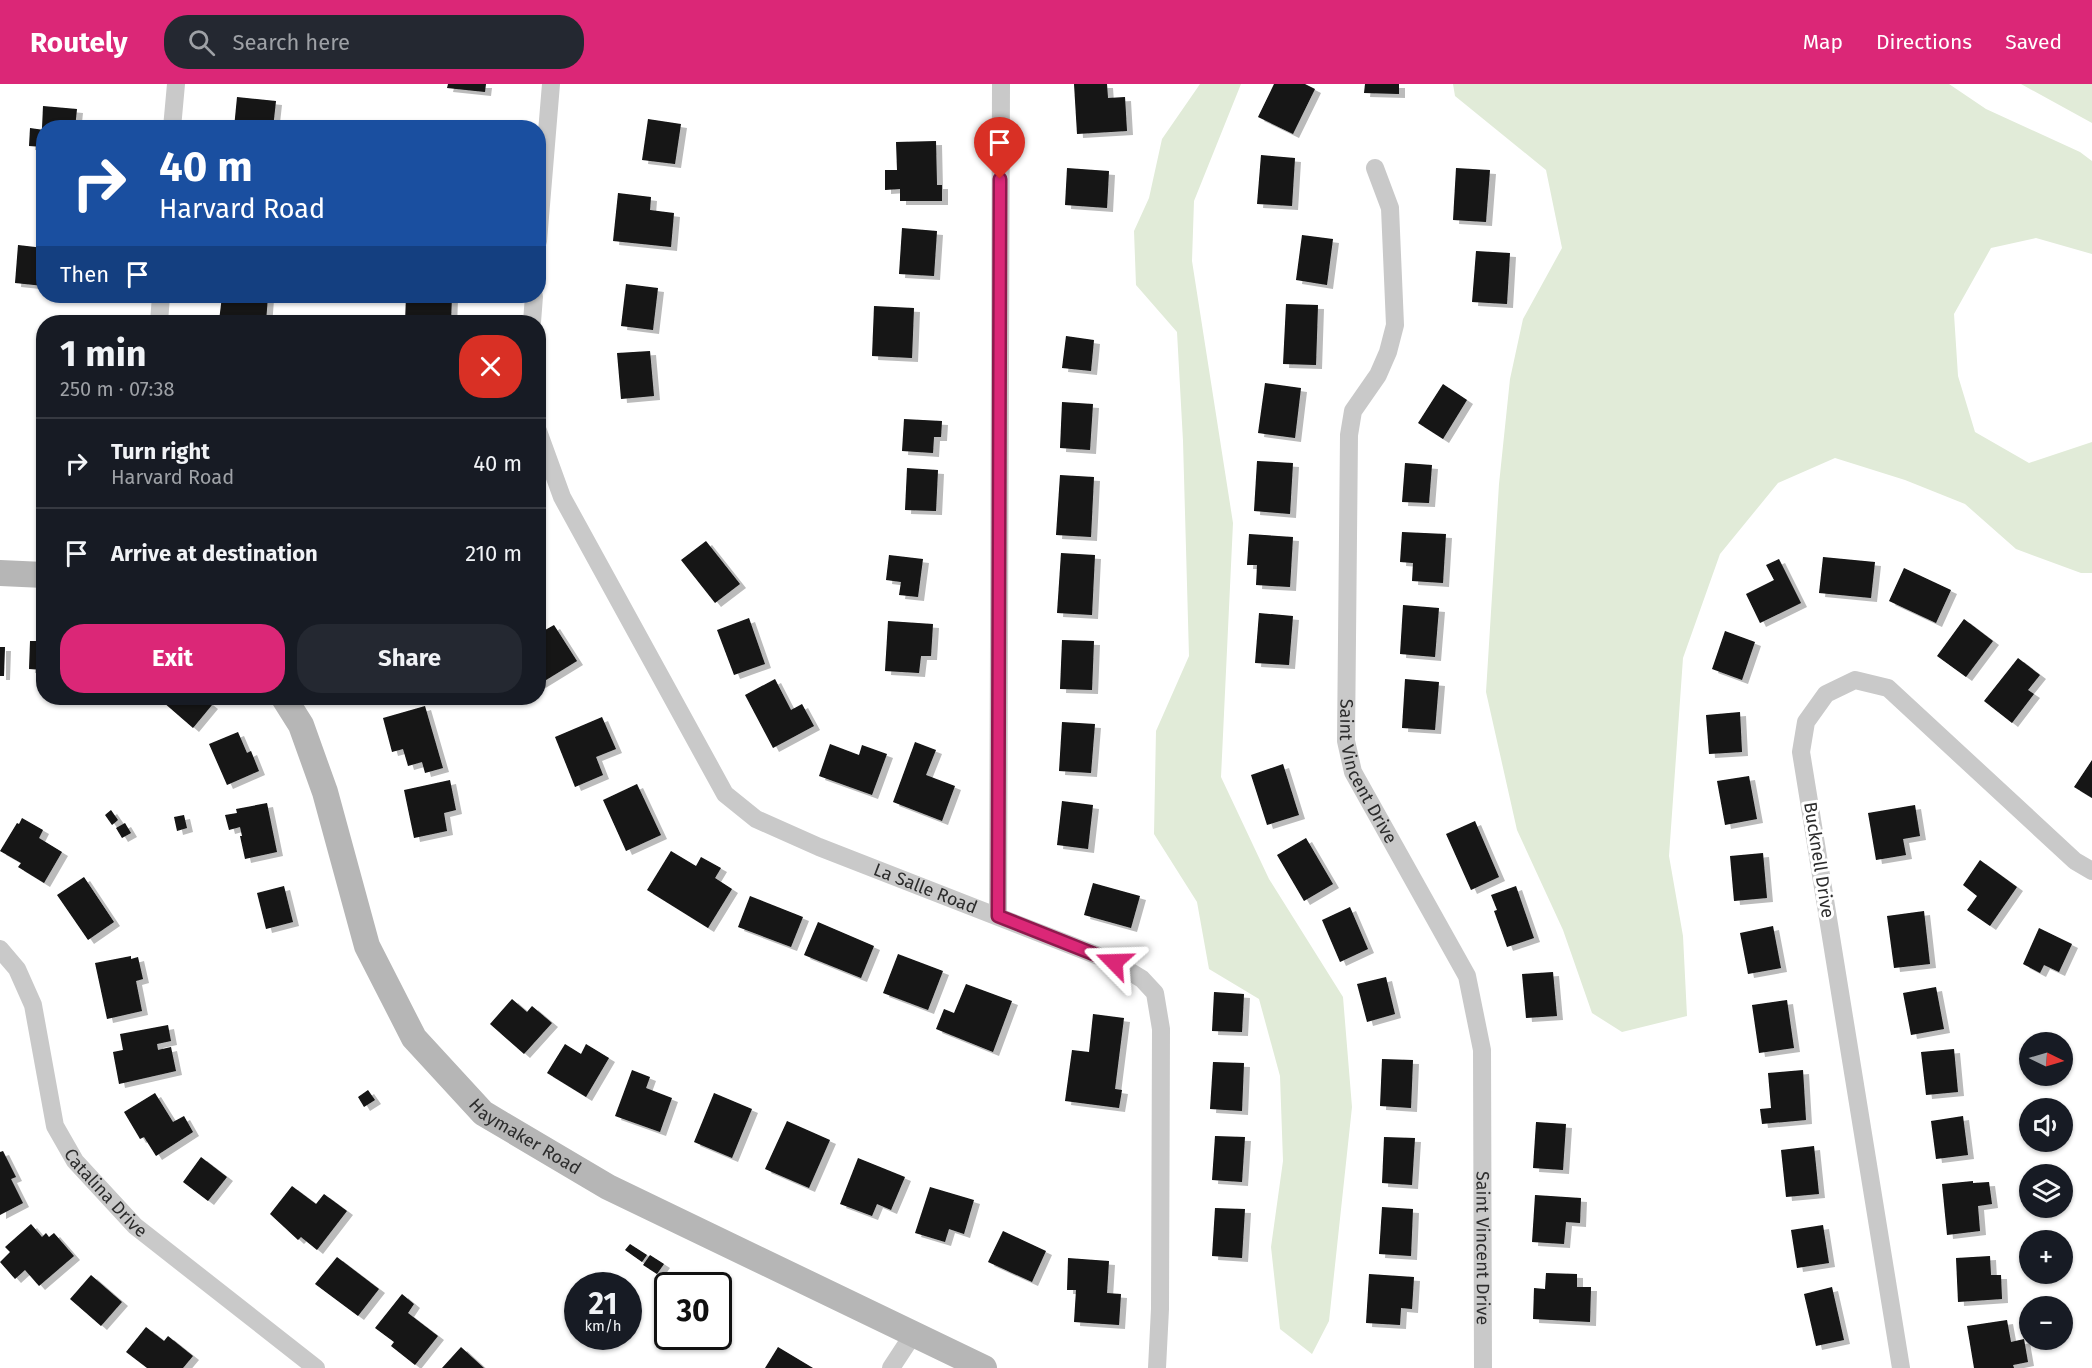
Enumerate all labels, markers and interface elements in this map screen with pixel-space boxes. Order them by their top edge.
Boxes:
search box [164,15,584,69]
text: Routely [30,26,128,59]
icon: search [185,26,218,59]
text: Search here [233,29,350,56]
text: Map [1803,29,1843,55]
text: Directions [1876,29,1972,55]
text: Saved [2005,29,2062,55]
pin [974,117,1025,179]
icon: arrive [983,126,1016,159]
text: 40 m [159,142,253,192]
icon: right [60,144,138,222]
text: Harvard Road [159,193,325,225]
icon: arrive [121,258,154,291]
text: Then [60,261,109,288]
text: 1 min [60,332,147,376]
button: close [459,335,522,398]
text: 250 m · 07:38 [60,377,175,401]
text: Turn right [111,438,210,465]
icon: right [60,447,93,480]
text: 40 m [473,450,522,477]
text: Harvard Road [111,465,234,489]
icon: arrive [60,537,93,570]
text: Arrive at destination [111,540,318,567]
text: 210 m [465,540,522,567]
button: Exit [60,624,285,693]
button: Share [297,624,522,693]
street label: Saint Vincent Drive [1335,699,1402,848]
street label: Bucknell Drive [1799,800,1839,920]
street label: La Salle Road [870,858,980,919]
position arrow [1082,930,1146,994]
north arrow [2019,1032,2073,1086]
map controls [2019,1032,2073,1350]
street label: Haymaker Road [464,1094,585,1180]
button: sound [2019,1098,2073,1152]
street label: Catalina Drive [59,1145,151,1242]
button: layers [2019,1164,2073,1218]
street label: Saint Vincent Drive [1471,1171,1494,1325]
button: + [2019,1230,2073,1284]
speed limit sign: 30 [654,1272,732,1350]
text: 21 [589,1286,617,1322]
button: − [2019,1296,2073,1350]
text: km/h [584,1317,622,1335]

